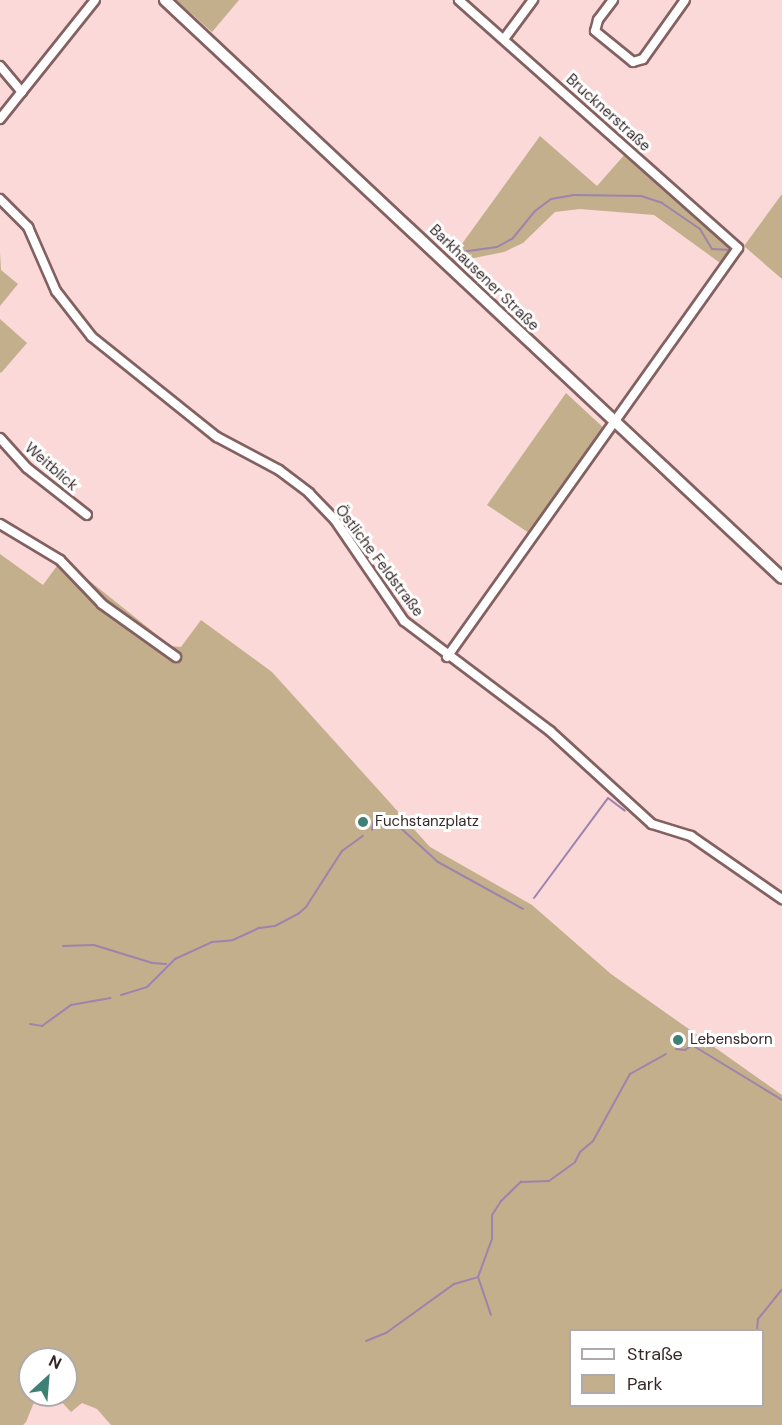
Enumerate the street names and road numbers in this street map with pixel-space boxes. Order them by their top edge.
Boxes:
street label: Brucknerstraße [562,71,654,155]
street label: Barkhausener Straße [426,221,542,335]
street label: Weitblick [21,439,81,495]
street label: Östliche Feldstraße [331,502,427,620]

